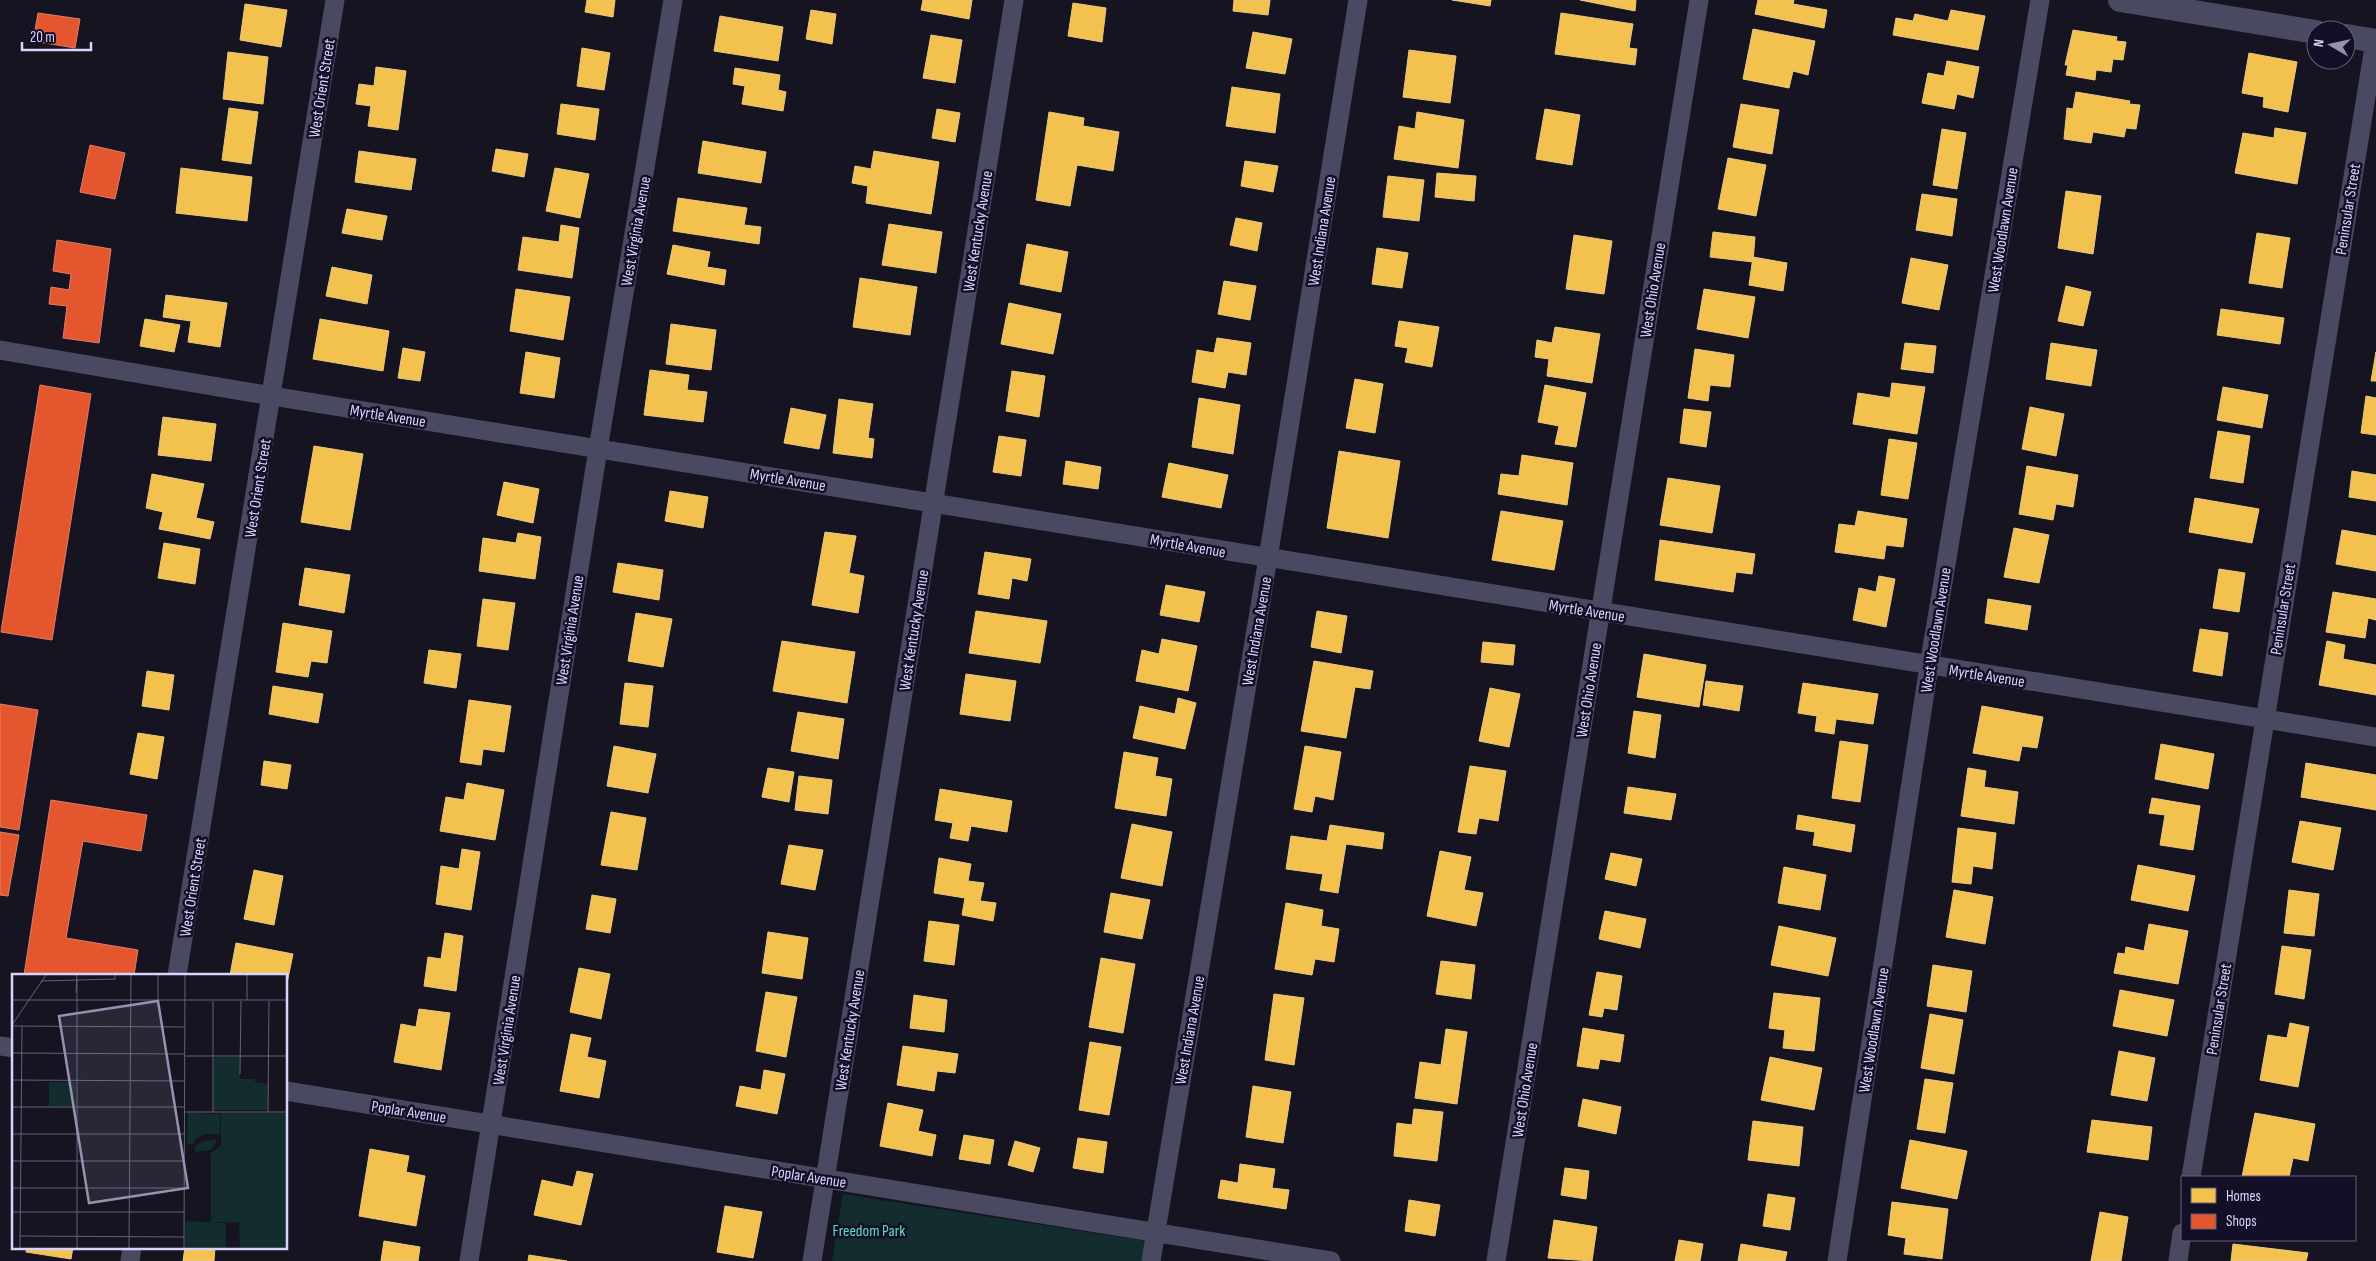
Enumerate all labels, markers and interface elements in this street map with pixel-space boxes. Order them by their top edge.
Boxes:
scale bar [22,20,91,52]
north arrow [2306,20,2356,70]
text: 20 m [30,28,55,47]
street label: West Orient Street [305,37,340,139]
text: N [2310,38,2328,48]
street label: Peninsular Street [2332,162,2365,256]
street label: West Woodlawn Avenue [1984,166,2023,294]
street label: West Kentucky Avenue [960,169,997,293]
street label: West Virginia Avenue [617,175,655,288]
street label: West Indiana Avenue [1304,175,1340,287]
street label: West Ohio Avenue [1637,241,1670,339]
street label: Myrtle Avenue [349,401,427,432]
street label: West Orient Street [241,437,276,539]
street label: Myrtle Avenue [749,465,827,496]
street label: Myrtle Avenue [1148,530,1227,562]
street label: Peninsular Street [2267,562,2300,656]
street label: West Woodlawn Avenue [1917,566,1956,694]
street label: West Kentucky Avenue [896,568,933,692]
street label: West Virginia Avenue [552,574,589,687]
street label: West Indiana Avenue [1239,575,1276,687]
street label: Myrtle Avenue [1548,596,1626,627]
street label: West Ohio Avenue [1573,641,1606,739]
street label: Myrtle Avenue [1948,661,2026,692]
street label: West Orient Street [176,836,211,938]
street label: Peninsular Street [2203,962,2236,1056]
street label: West Woodlawn Avenue [1855,966,1894,1094]
street label: West Kentucky Avenue [832,968,869,1092]
inset map [12,974,288,1248]
street label: West Virginia Avenue [489,974,526,1087]
street label: West Indiana Avenue [1172,974,1209,1086]
street label: West Ohio Avenue [1509,1041,1542,1139]
street label: Poplar Avenue [370,1097,447,1128]
street label: Poplar Avenue [770,1162,847,1193]
legend [2181,1176,2356,1241]
text: Homes [2226,1187,2261,1206]
text: Shops [2226,1212,2257,1231]
park label: Freedom Park [833,1222,905,1241]

